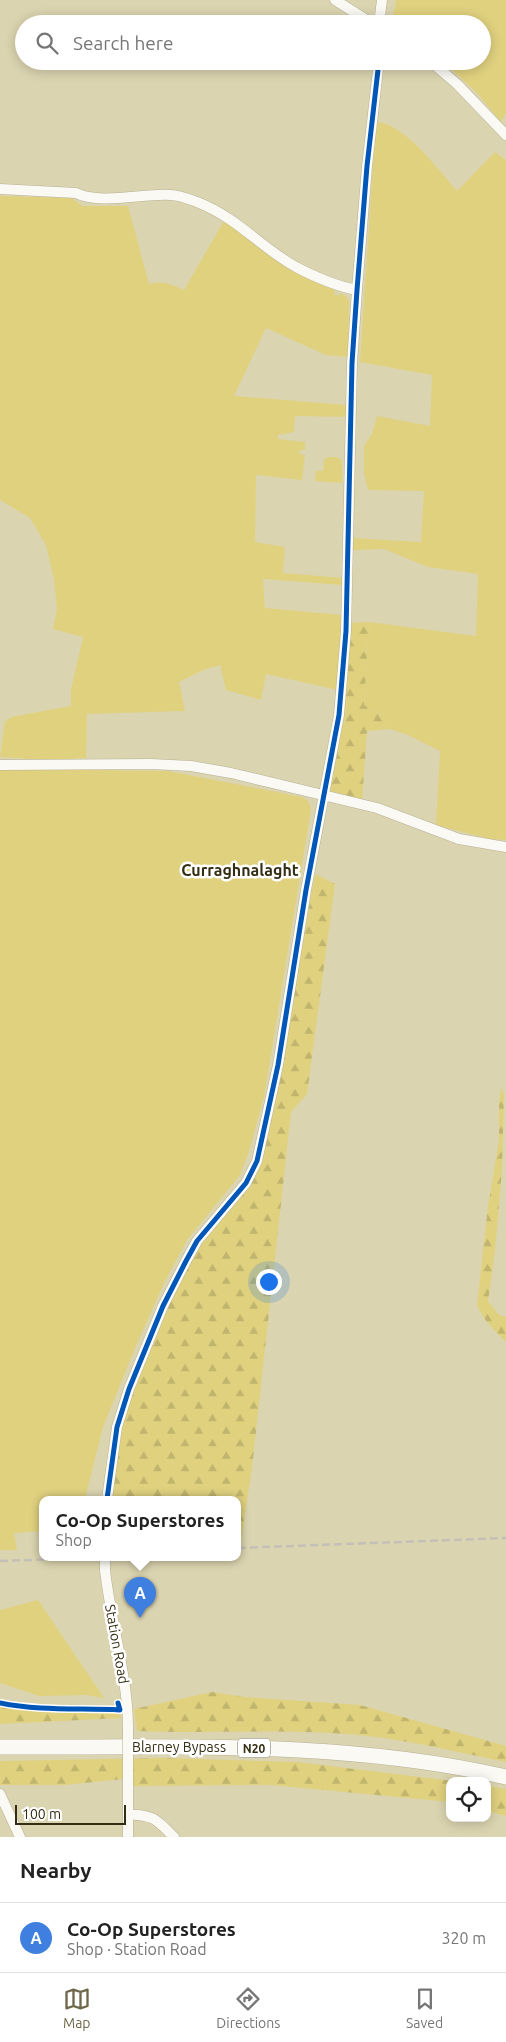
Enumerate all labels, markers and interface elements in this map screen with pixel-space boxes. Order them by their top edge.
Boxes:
search box [15,15,491,70]
icon: search [33,29,61,57]
text: Search here [73,32,173,54]
district label: Curraghnalaght [181,861,299,879]
your location [256,1269,282,1295]
popup [39,1496,241,1561]
text: Co-Op Superstores [56,1509,224,1531]
text: Shop [56,1531,92,1549]
pin: A [124,1577,156,1618]
street label: Station Road [102,1603,132,1685]
street label: Blarney Bypass [132,1739,226,1755]
road number: N20 [238,1739,270,1758]
map controls [446,1777,491,1822]
button: locate [446,1777,491,1822]
scale bar [15,1802,126,1825]
text: 100 m [22,1806,61,1822]
text: Nearby [20,1858,91,1882]
text: Co-Op Superstores [67,1918,236,1940]
text: A [30,1929,42,1947]
text: 320 m [441,1929,486,1947]
text: Shop · Station Road [67,1940,207,1958]
tab: Map [63,1985,91,2031]
tab: Directions [216,1985,280,2031]
tab: Saved [406,1985,443,2031]

